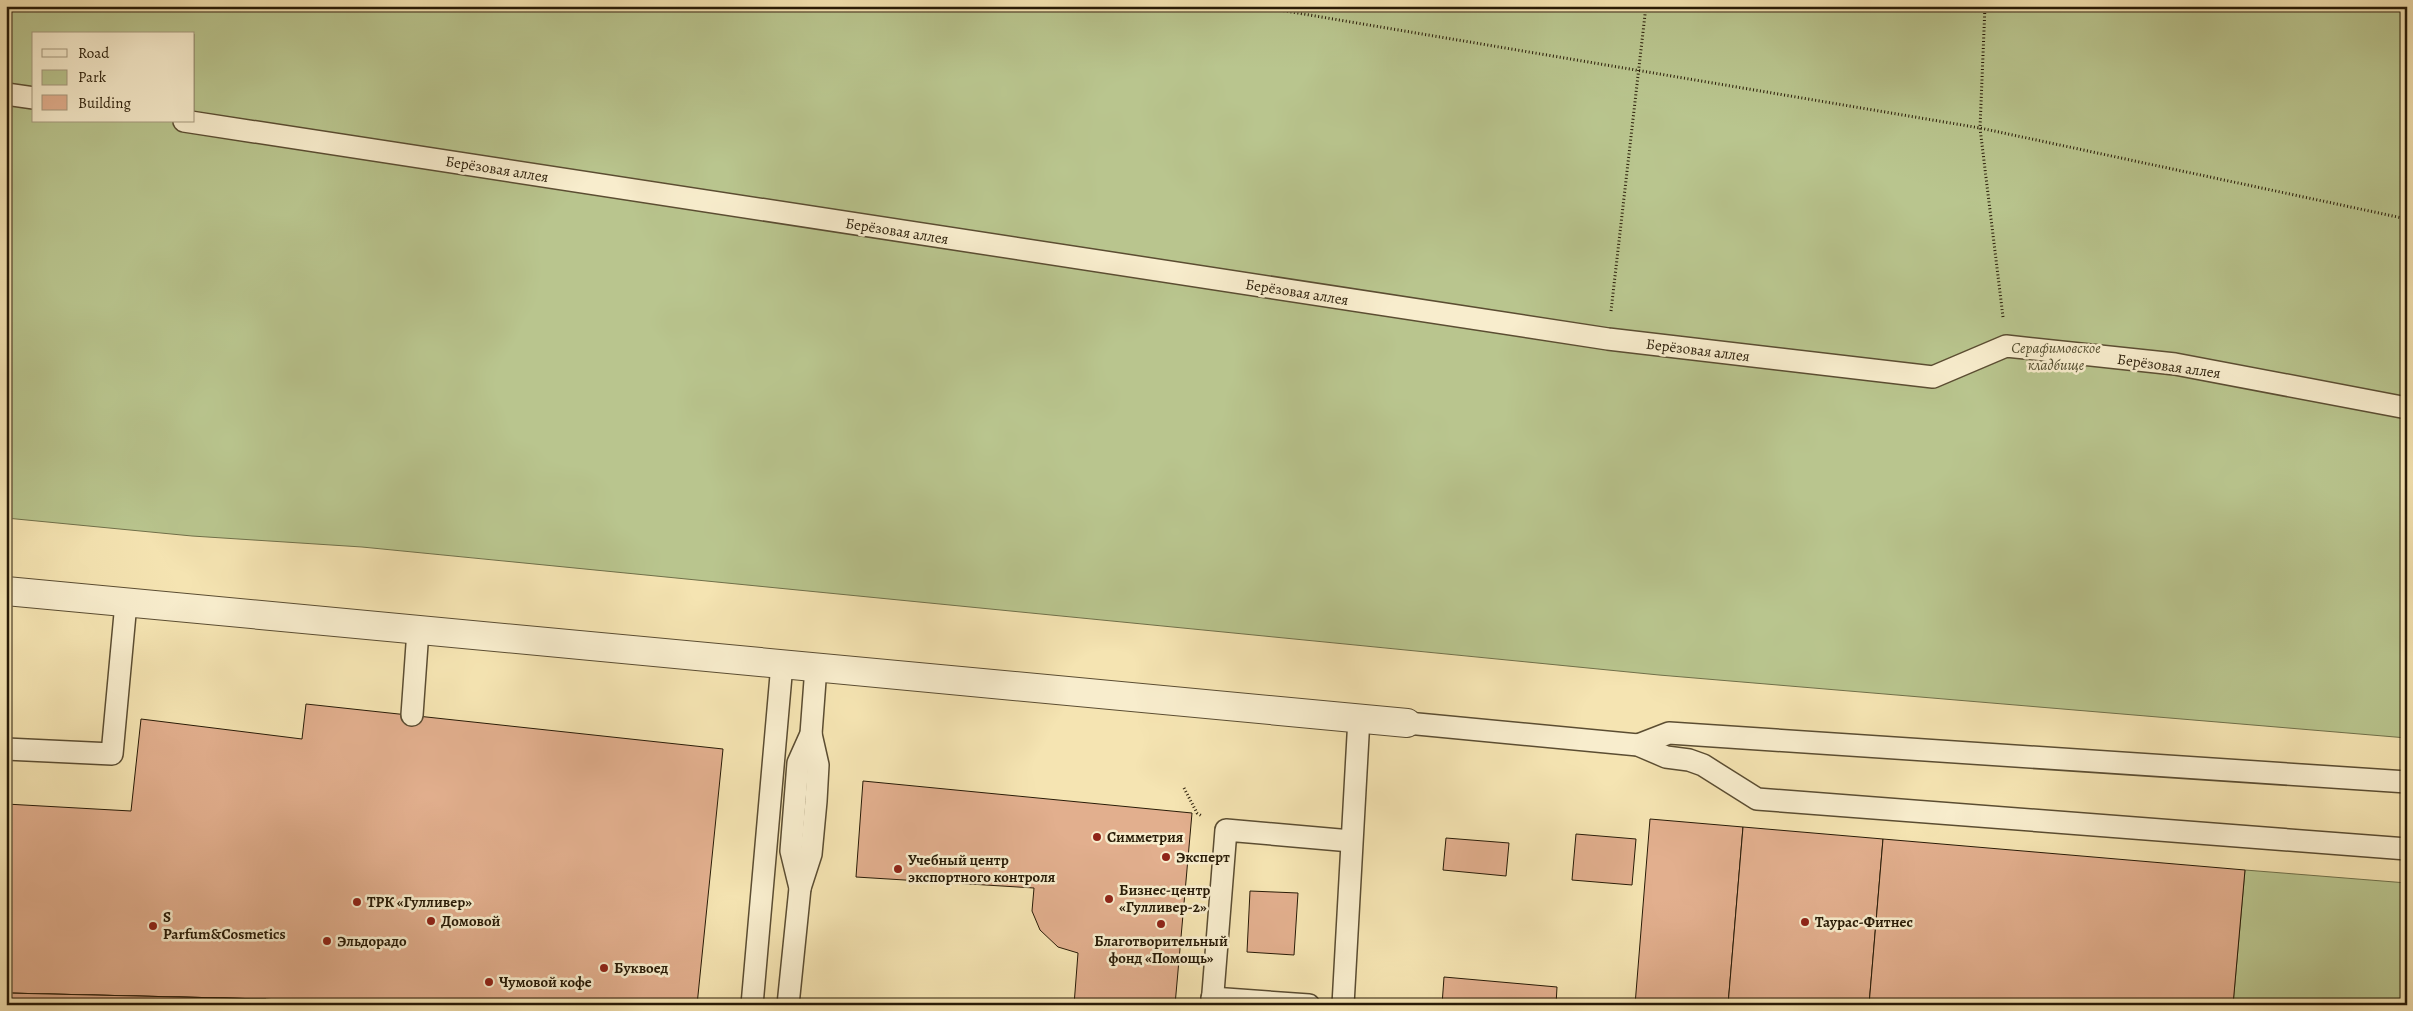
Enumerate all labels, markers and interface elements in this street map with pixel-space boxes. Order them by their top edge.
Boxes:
legend [32,32,195,122]
text: Road [78,43,110,63]
text: Park [78,67,107,87]
text: Building [78,93,131,113]
street label: Берёзовая аллея [444,151,550,187]
street label: Берёзовая аллея [844,213,950,249]
street label: Берёзовая аллея [1244,274,1350,310]
street label: Берёзовая аллея [1645,334,1751,366]
park label: Серафимовское кладбище [2011,338,2101,375]
street label: Берёзовая аллея [2116,349,2222,383]
place label: Симметрия [1107,827,1184,847]
marker: Симметрия [1091,831,1103,843]
place label: Эксперт [1176,847,1230,867]
place label: Учебный центр экспортного контроля [908,850,1056,887]
marker: Эксперт [1160,851,1172,863]
marker: Учебный центр экспортного контроля [892,863,904,875]
place label: Бизнес-центр «Гулливер-2» [1119,880,1210,917]
place label: ТРК «Гулливер» [367,892,472,912]
marker: Бизнес-центр «Гулливер-2» [1103,893,1115,905]
marker: ТРК «Гулливер» [351,896,363,908]
place label: S Parfum&Cosmetics [163,907,286,944]
place label: Домовой [441,911,501,931]
place label: Таурас-Фитнес [1815,912,1913,932]
marker: Домовой [425,915,437,927]
marker: Таурас-Фитнес [1799,916,1811,928]
marker: Благотворительный фонд «Помощь» [1155,918,1167,930]
marker: S Parfum&Cosmetics [147,920,159,932]
place label: Эльдорадо [337,931,407,951]
place label: Благотворительный фонд «Помощь» [1094,931,1228,968]
marker: Эльдорадо [321,935,333,947]
place label: Буквоед [614,958,669,978]
marker: Буквоед [598,962,610,974]
place label: Чумовой кофе [499,972,592,992]
marker: Чумовой кофе [483,976,495,988]

